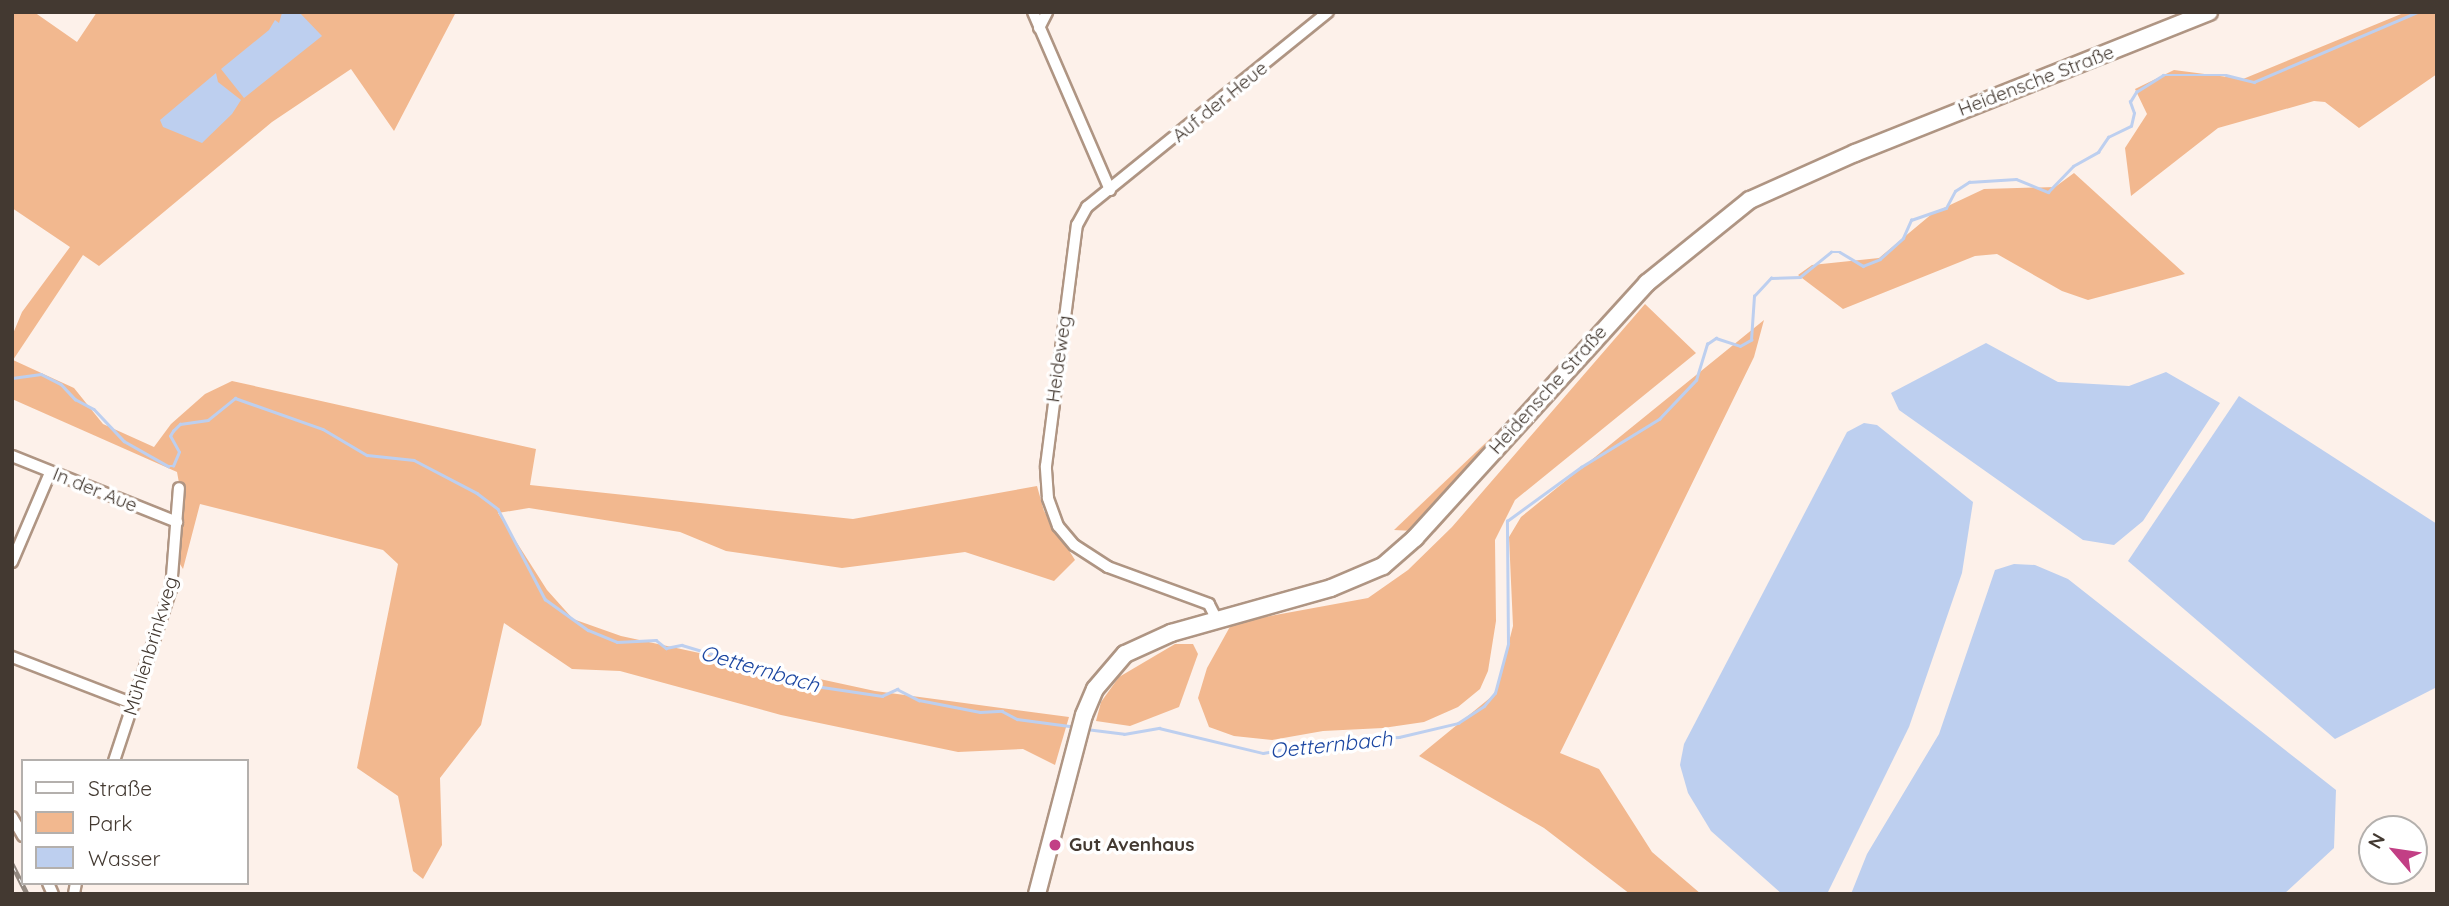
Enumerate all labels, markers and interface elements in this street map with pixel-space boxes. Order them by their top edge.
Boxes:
street label: Heidensche Straße [1955,41,2117,121]
street label: Auf der Heue [1168,57,1272,147]
street label: Heideweg [1042,314,1076,404]
street label: Heidensche Straße [1484,321,1612,459]
street label: In der Aue [49,463,141,517]
street label: Mühlenbrinkweg [119,574,183,718]
water label: Oetternbach [698,639,822,697]
water label: Oetternbach [1269,725,1393,763]
legend [21,759,248,885]
text: Straße [88,775,152,801]
text: Park [88,810,132,836]
north arrow [2358,815,2428,885]
text: N [2363,829,2390,853]
place label: Gut Avenhaus [1069,834,1194,856]
marker: Gut Avenhaus [1047,837,1063,853]
text: Wasser [88,845,160,871]

